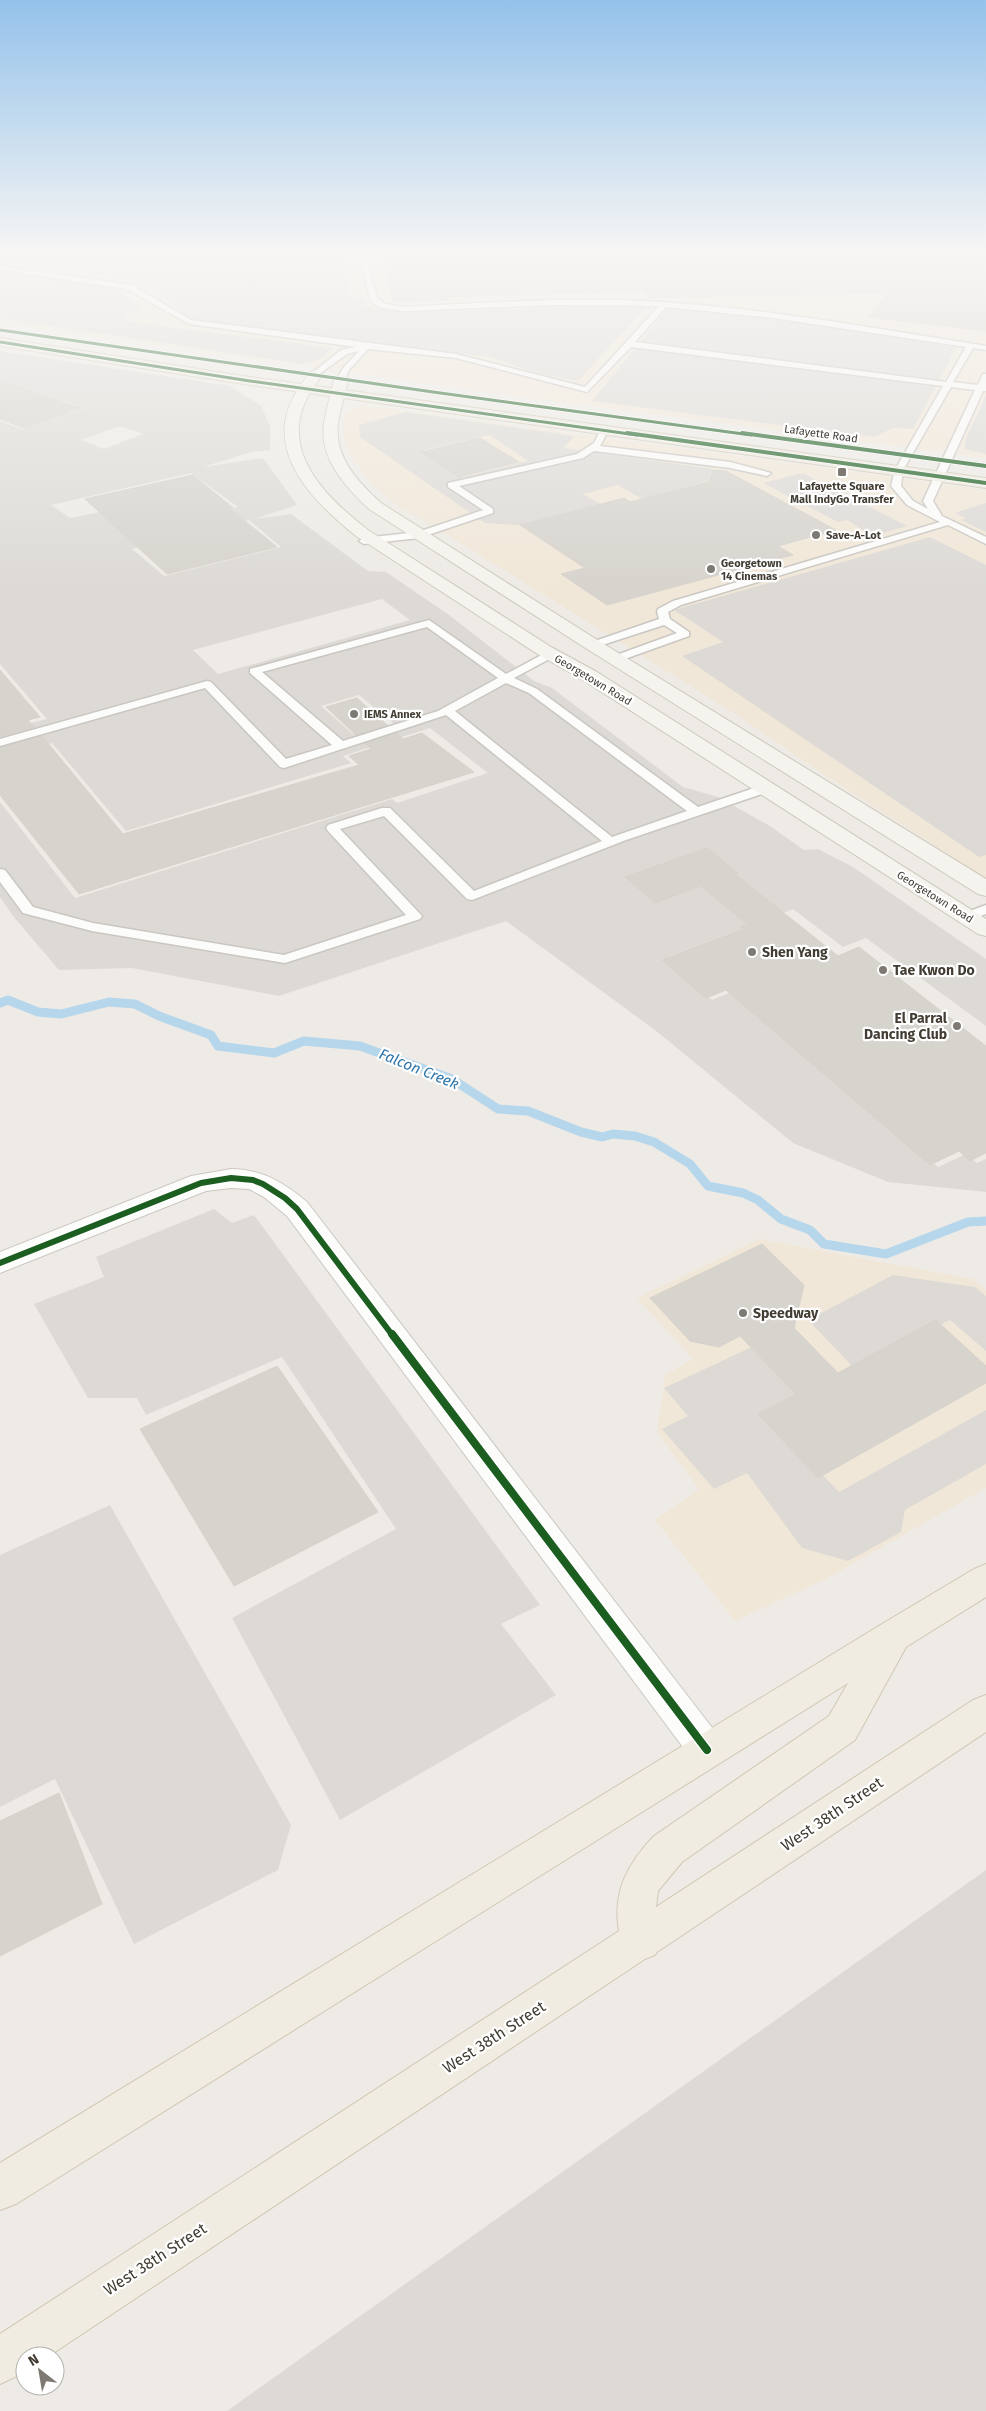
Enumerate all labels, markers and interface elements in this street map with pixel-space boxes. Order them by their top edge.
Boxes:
street label: Lafayette Road [783,422,859,446]
marker: Lafayette Square Mall IndyGo Transfer [836,466,848,478]
place label: Lafayette Square Mall IndyGo Transfer [790,480,894,506]
marker: Save-A-Lot [810,529,822,541]
place label: Save-A-Lot [826,529,882,542]
place label: Georgetown 14 Cinemas [721,557,782,583]
marker: Georgetown 14 Cinemas [705,563,717,575]
street label: Georgetown Road [552,652,634,708]
marker: IEMS Annex [348,708,360,720]
place label: IEMS Annex [364,708,422,721]
street label: Georgetown Road [894,868,976,926]
place label: Shen Yang [762,944,828,961]
marker: Shen Yang [746,946,758,958]
place label: Tae Kwon Do [893,962,975,979]
marker: Tae Kwon Do [877,964,889,976]
place label: El Parral Dancing Club [864,1010,948,1043]
marker: El Parral Dancing Club [951,1020,963,1032]
water label: Falcon Creek [376,1045,462,1093]
place label: Speedway [753,1305,819,1322]
marker: Speedway [737,1307,749,1319]
street label: West 38th Street [777,1773,887,1855]
street label: West 38th Street [439,1997,549,2077]
street label: West 38th Street [100,2219,210,2299]
north arrow [15,2346,65,2396]
text: N [25,2351,42,2370]

